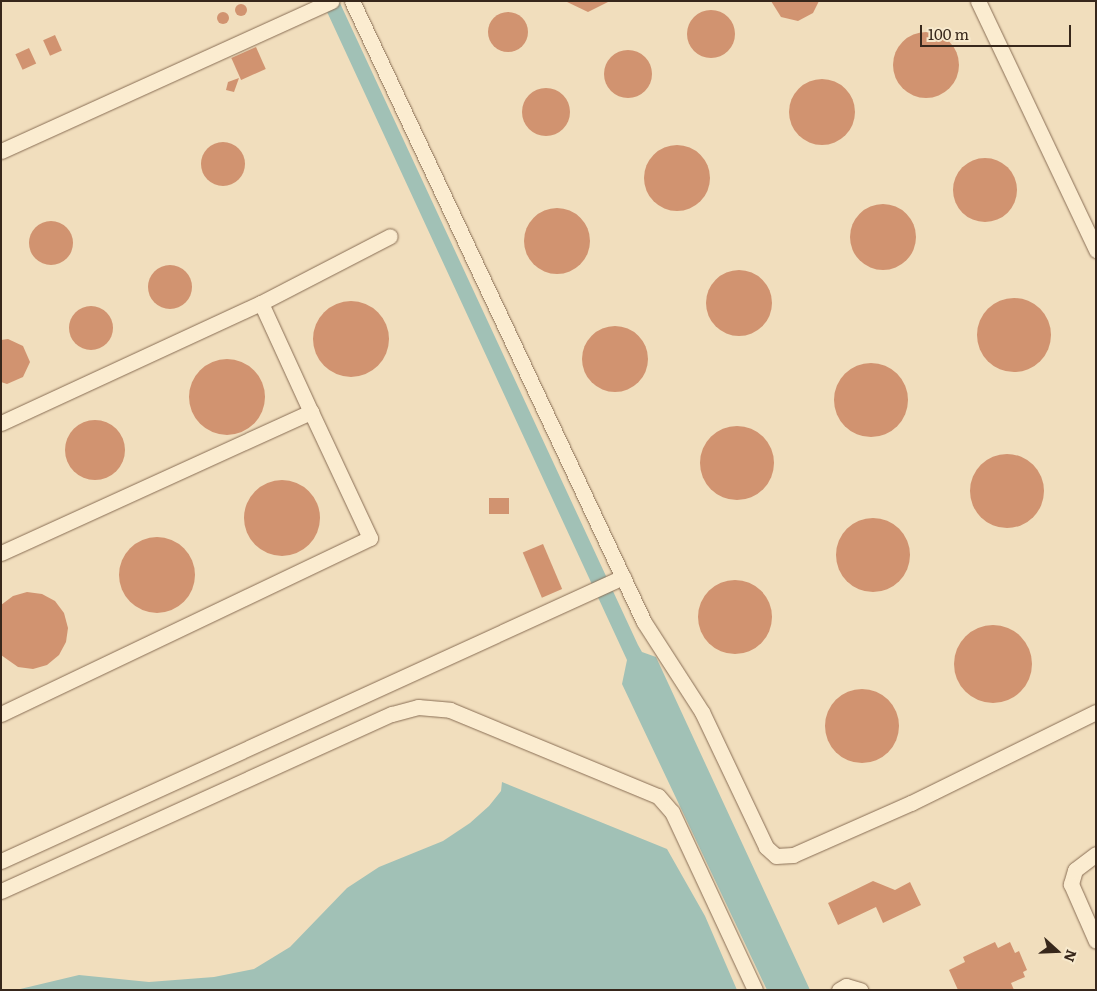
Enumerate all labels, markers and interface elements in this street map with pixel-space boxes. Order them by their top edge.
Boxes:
scale bar [922,15,1073,47]
text: 100 m [928,22,969,45]
north arrow [1032,926,1082,976]
text: N [1060,947,1083,965]

